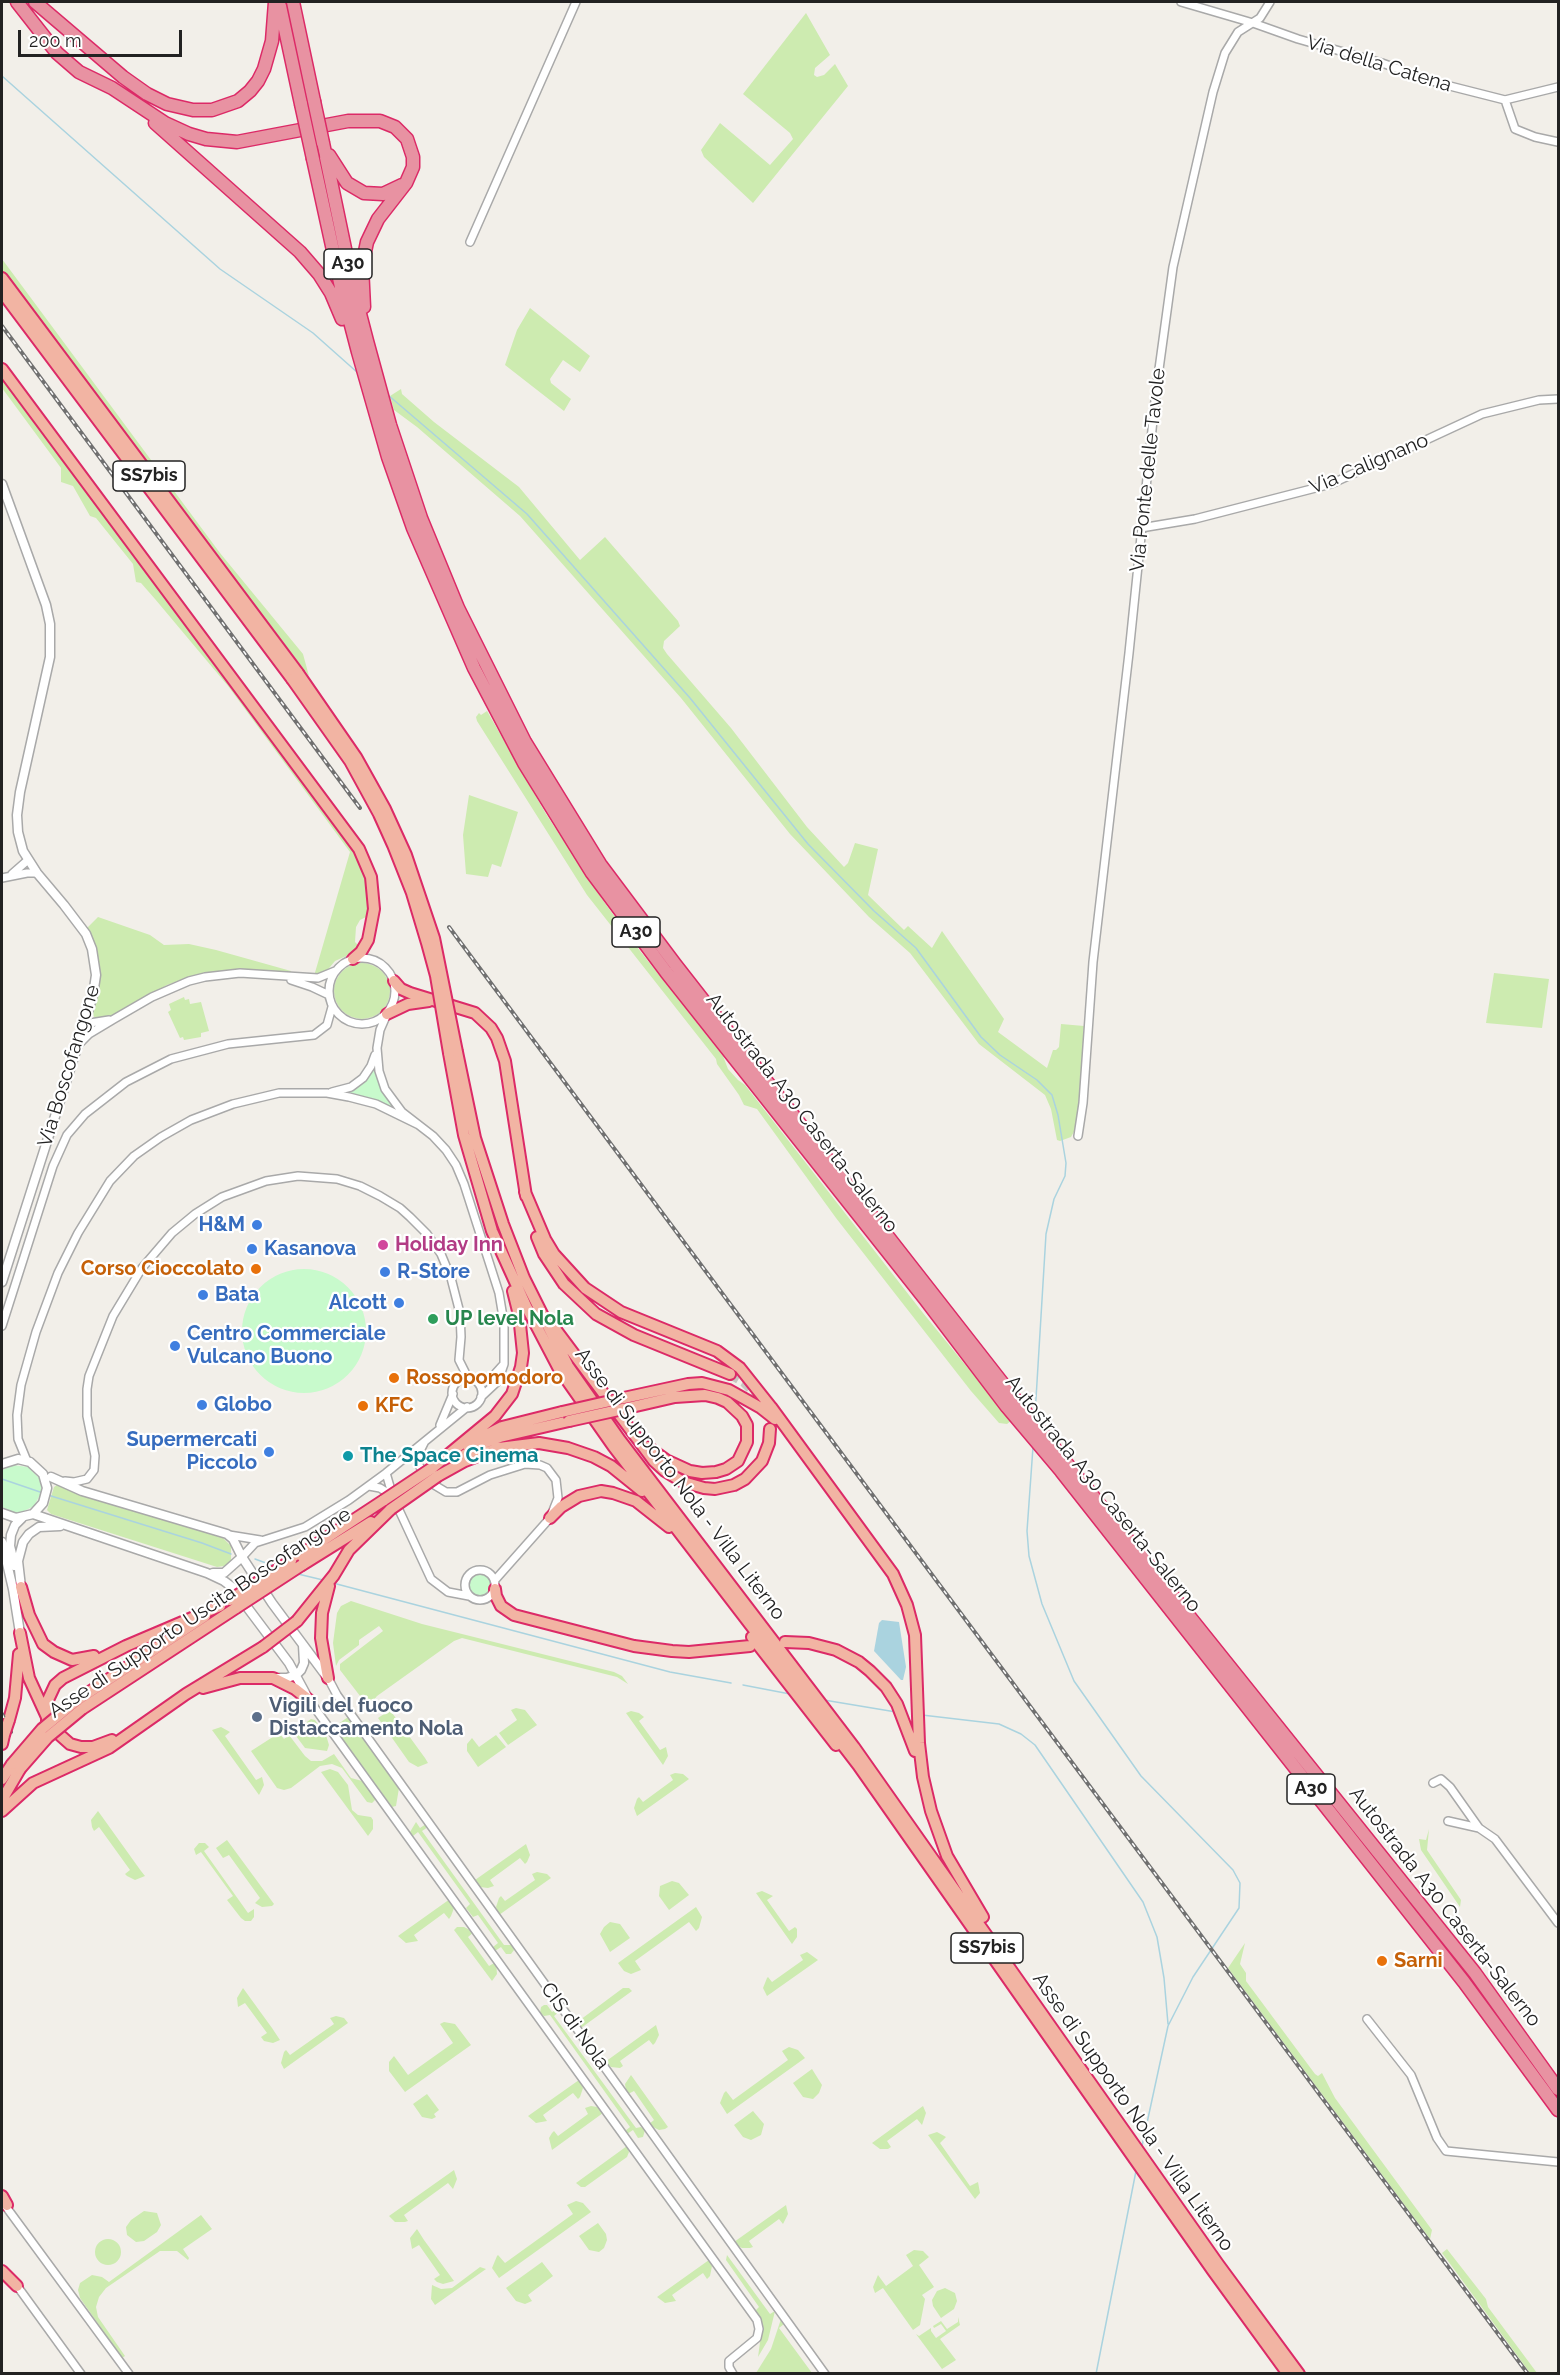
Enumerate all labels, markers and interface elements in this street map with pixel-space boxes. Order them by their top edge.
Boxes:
scale bar [21,18,184,56]
text: 200 m [29,30,82,51]
street label: Via della Catena [1304,31,1454,97]
road number: A30 [324,249,372,279]
street label: Via Ponte delle Tavole [1125,367,1171,573]
street label: Via Calignano [1306,428,1432,500]
road number: SS7bis [113,461,185,491]
road number: A30 [612,917,660,947]
street label: Via Boscofangone [33,982,105,1150]
street label: Autostrada A30 Caserta-Salerno [701,988,903,1238]
place label: H&M [199,1213,245,1237]
marker: H&M [250,1218,264,1232]
place label: Holiday Inn [395,1233,503,1257]
place label: Kasanova [264,1237,356,1261]
marker: Holiday Inn [376,1238,390,1252]
marker: Kasanova [245,1242,259,1256]
place label: Corso Cioccolato [81,1257,244,1281]
place label: R-Store [397,1260,470,1284]
marker: Corso Cioccolato [249,1262,263,1276]
marker: R-Store [378,1265,392,1279]
place label: Bata [215,1283,259,1307]
marker: Bata [196,1288,210,1302]
place label: Alcott [329,1291,387,1315]
marker: Alcott [392,1296,406,1310]
place label: UP level Nola [445,1307,574,1331]
marker: UP level Nola [426,1312,440,1326]
place label: Centro Commerciale Vulcano Buono [187,1322,386,1369]
marker: Centro Commerciale Vulcano Buono [168,1339,182,1353]
street label: Asse di Supporto Nola - Villa Literno [570,1343,790,1625]
place label: Rossopomodoro [406,1366,563,1390]
marker: Rossopomodoro [387,1371,401,1385]
street label: Autostrada A30 Caserta-Salerno [1000,1371,1206,1617]
place label: Globo [214,1393,272,1417]
place label: KFC [375,1394,413,1418]
marker: Globo [195,1398,209,1412]
marker: KFC [356,1399,370,1413]
place label: Supermercati Piccolo [126,1428,257,1475]
place label: The Space Cinema [360,1444,539,1468]
marker: Supermercati Piccolo [262,1445,276,1459]
marker: The Space Cinema [341,1449,355,1463]
street label: Asse di Supporto Uscita Boscofangone [44,1503,356,1723]
place label: Vigili del fuoco Distaccamento Nola [269,1694,463,1741]
marker: Vigili del fuoco Distaccamento Nola [250,1710,264,1724]
road number: A30 [1287,1774,1335,1804]
street label: Autostrada A30 Caserta-Salerno [1344,1782,1546,2032]
road number: SS7bis [951,1933,1023,1963]
place label: Sarni [1394,1949,1443,1973]
marker: Sarni [1375,1954,1389,1968]
street label: Asse di Supporto Nola - Villa Literno [1027,1968,1239,2256]
street label: CIS di Nola [536,1978,614,2074]

